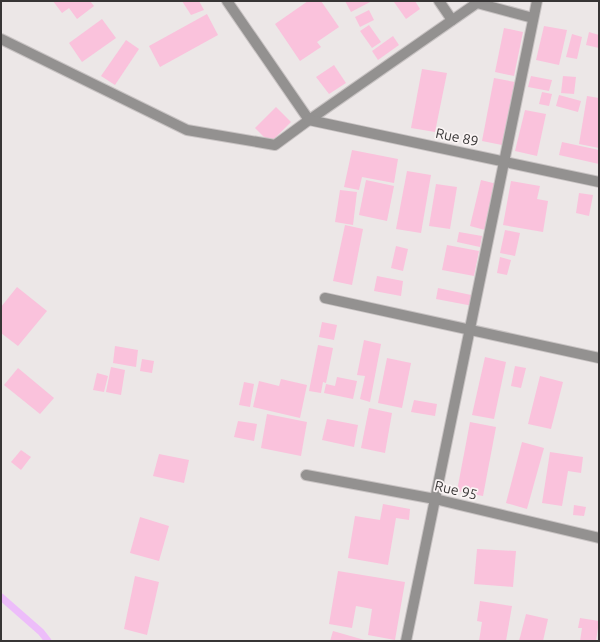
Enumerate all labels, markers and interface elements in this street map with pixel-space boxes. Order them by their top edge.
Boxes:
street label: Rue 89 [434,125,480,149]
street label: Rue 95 [433,477,479,503]

